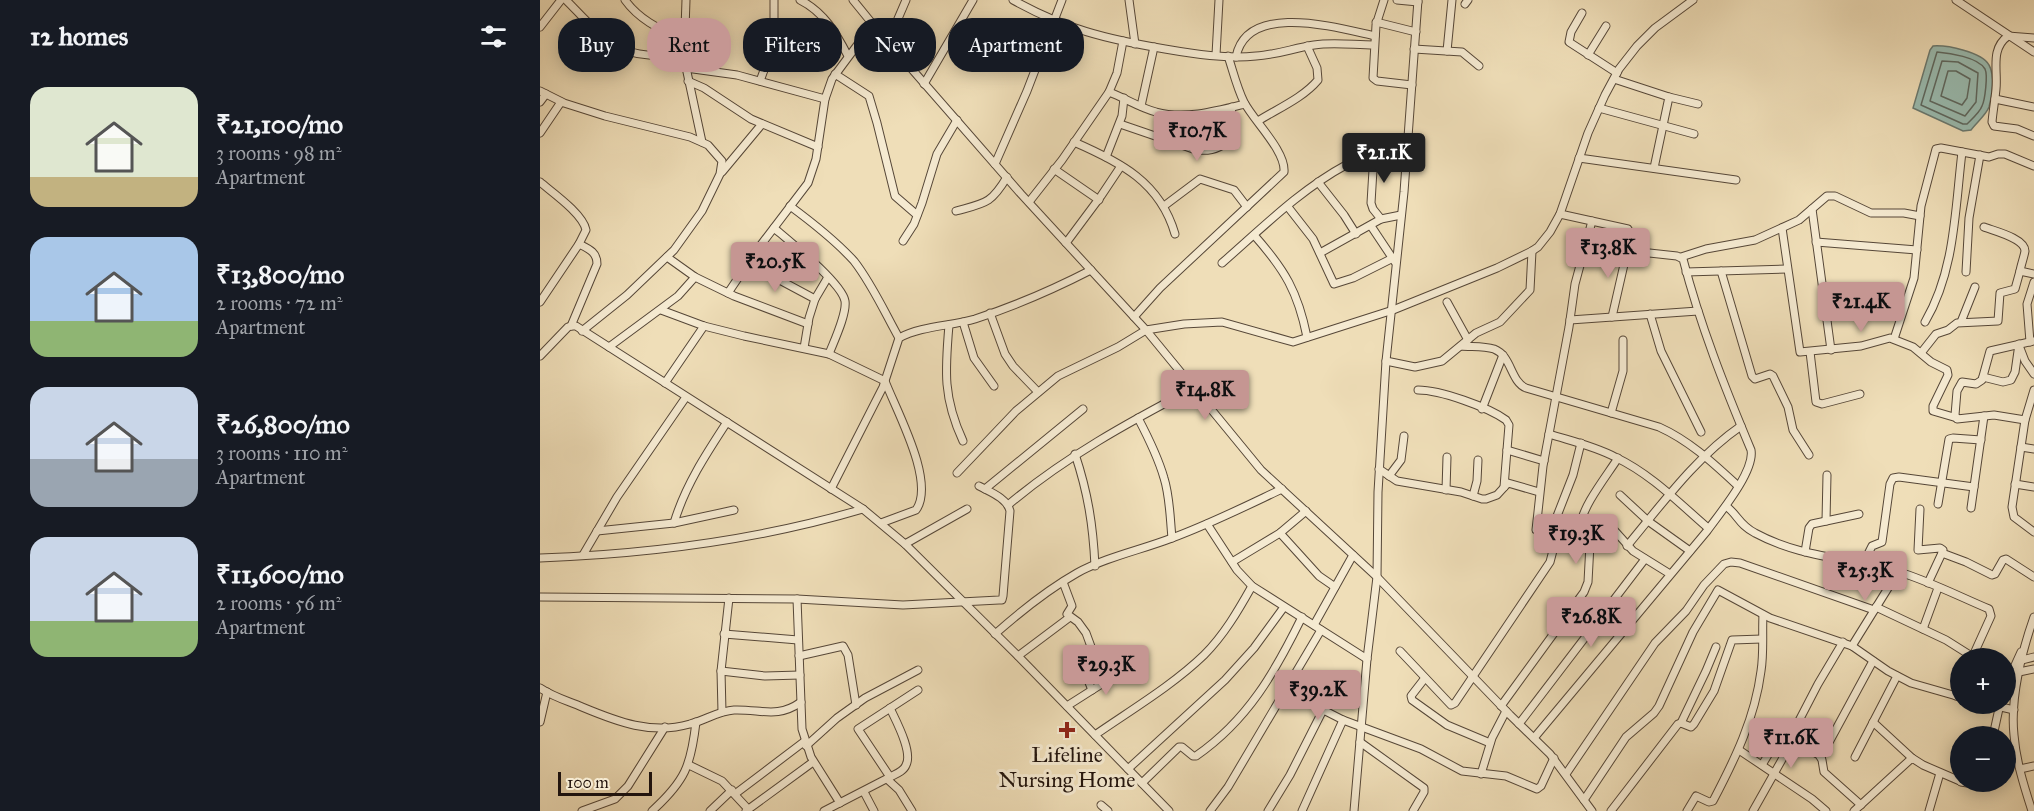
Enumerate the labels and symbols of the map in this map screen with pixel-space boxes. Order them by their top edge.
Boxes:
pin: ₹10.7K [1148,111,1246,162]
pin: ₹21.1K [1335,133,1433,184]
pin: ₹13.8K [1559,228,1657,279]
pin: ₹20.5K [726,242,824,293]
pin: ₹21.4K [1812,282,1910,333]
pin: ₹14.8K [1156,370,1254,421]
pin: ₹19.3K [1527,514,1625,565]
pin: ₹25.3K [1816,551,1914,602]
pin: ₹26.8K [1542,597,1640,648]
pin: ₹29.3K [1057,645,1155,696]
pin: ₹39.2K [1269,670,1367,721]
pin: ₹11.6K [1742,718,1840,769]
marker: Lifeline Nursing Home [1058,721,1076,739]
place label: Lifeline Nursing Home [999,741,1135,793]
scale bar [558,769,652,796]

